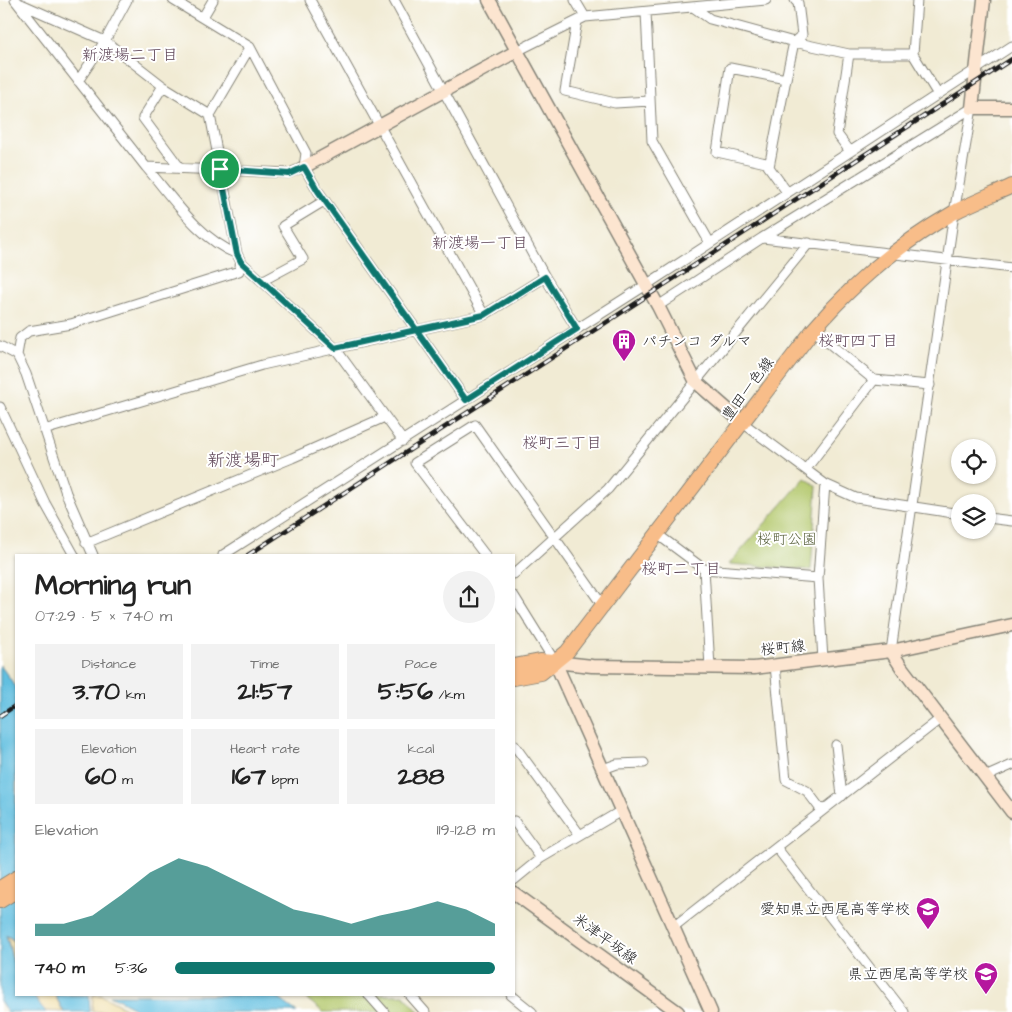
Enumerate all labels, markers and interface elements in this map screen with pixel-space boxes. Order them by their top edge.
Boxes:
district label: 新渡場二丁目 [82,44,178,66]
pin [199,148,241,190]
icon: arrive [206,155,234,183]
district label: 新渡場一丁目 [432,232,528,254]
building icon: パチンコ ダルマ [611,328,637,362]
district label: 桜町四丁目 [818,330,898,352]
place label: パチンコ ダルマ [642,331,752,352]
street label: 豊田一色線 [717,353,779,425]
district label: 桜町三丁目 [522,432,602,454]
map controls [951,439,996,539]
button: locate [951,439,996,484]
district label: 新渡場町 [207,448,279,473]
button: layers [951,494,996,539]
park label: 桜町公園 [757,529,817,550]
district label: 桜町二丁目 [641,558,721,580]
text: Morning run [35,566,191,605]
button: share [443,571,495,623]
text: 07:29 · 5 × 740 m [35,605,172,627]
street label: 桜町線 [760,635,806,661]
text: Distance [82,654,136,674]
text: Time [250,654,280,674]
text: Pace [405,654,437,674]
text: 3.70 [73,674,120,709]
text: 21:57 [238,674,292,709]
text: 5:56 [378,674,433,709]
text: km [120,685,145,705]
text: /km [433,685,464,705]
text: Elevation [81,739,137,759]
text: Heart rate [230,739,300,759]
text: kcal [408,739,434,759]
text: 60 [85,759,116,794]
text: 167 [232,759,266,794]
text: 288 [398,759,444,794]
text: m [116,770,133,790]
text: bpm [266,770,298,790]
text: Elevation [35,819,98,841]
text: 119–128 m [436,819,495,841]
school or university icon: 愛知県立西尾高等学校 [915,896,941,930]
place label: 愛知県立西尾高等学校 [760,899,910,920]
street label: 米津平坂線 [568,908,642,970]
text: 740 m [35,957,85,979]
text: 5:36 [115,957,147,979]
school or university icon: 県立西尾高等学校 [973,961,999,995]
place label: 県立西尾高等学校 [848,964,968,985]

